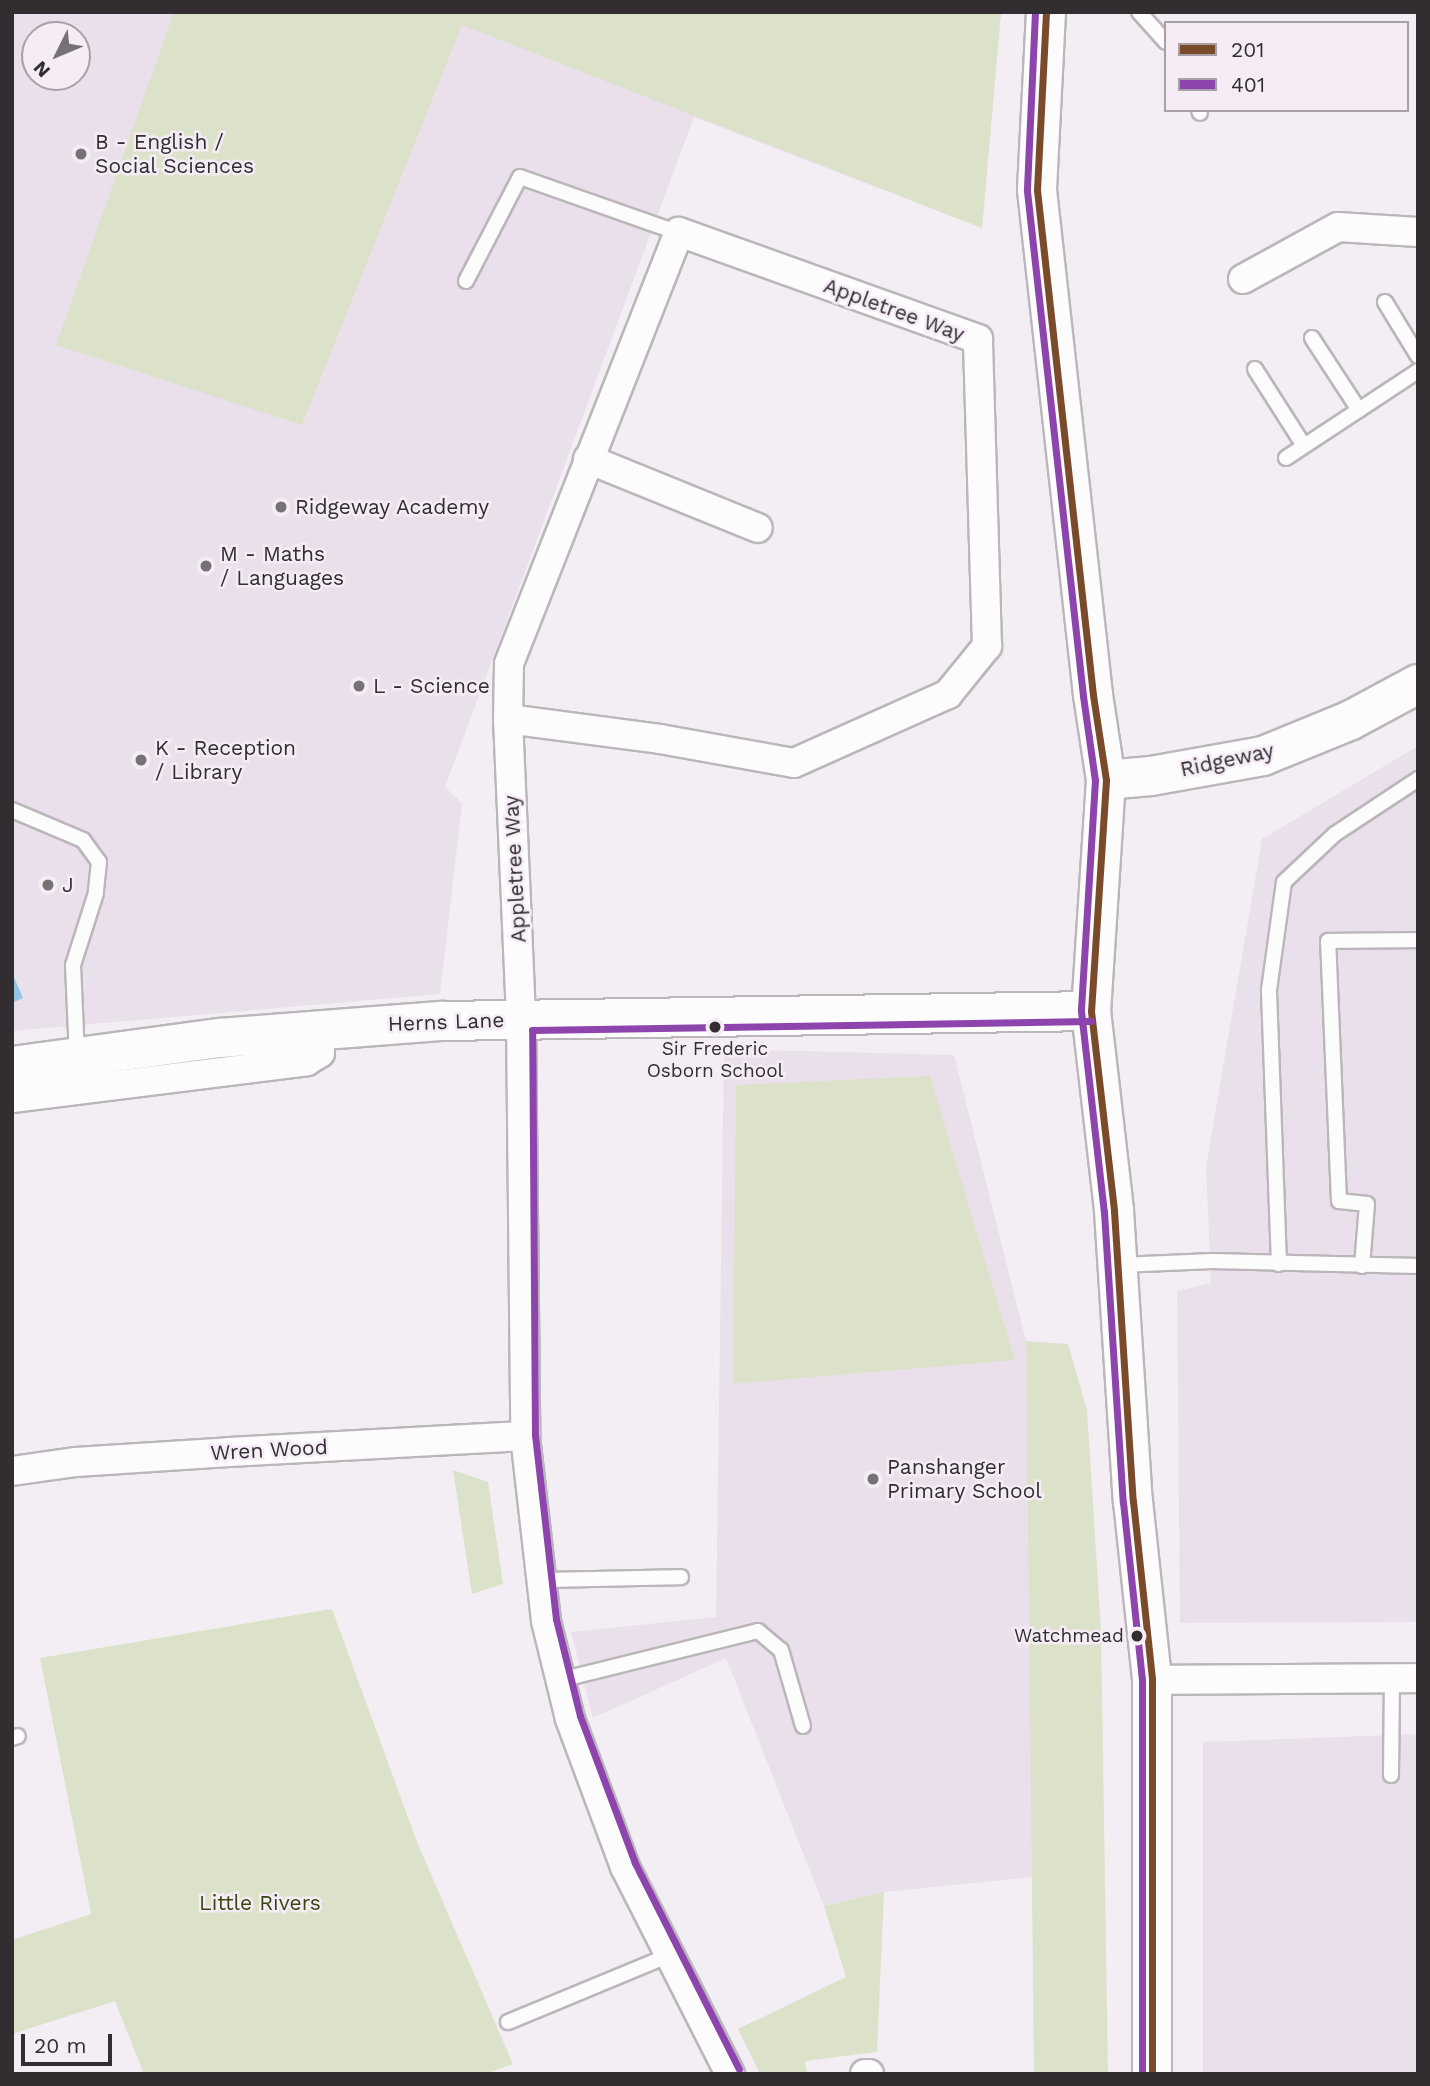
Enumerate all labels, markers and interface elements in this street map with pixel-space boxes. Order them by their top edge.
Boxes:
north arrow [21,21,91,91]
legend [1164,21,1409,112]
text: 201 [1231,37,1265,62]
text: N [29,56,55,82]
text: 401 [1231,72,1265,97]
place label: B - English / Social Sciences [95,129,255,179]
marker: B - English / Social Sciences [73,146,89,162]
street label: Appletree Way [820,273,968,347]
place label: Ridgeway Academy [295,494,490,520]
marker: Ridgeway Academy [273,499,289,515]
place label: M - Maths / Languages [220,541,344,591]
marker: M - Maths / Languages [198,558,214,574]
place label: L - Science [373,673,490,699]
marker: L - Science [351,678,367,694]
place label: K - Reception / Library [155,735,296,785]
street label: Ridgeway [1178,738,1276,782]
marker: K - Reception / Library [133,752,149,768]
street label: Appletree Way [499,794,531,944]
place label: J [62,872,74,898]
marker: J [40,877,56,893]
street label: Herns Lane [387,1007,505,1037]
marker: Sir Frederic Osborn School [708,1020,722,1034]
place label: Sir Frederic Osborn School [647,1038,783,1082]
street label: Wren Wood [209,1434,329,1466]
place label: Panshanger Primary School [887,1454,1042,1504]
marker: Panshanger Primary School [865,1471,881,1487]
place label: Watchmead [1014,1625,1124,1647]
marker: Watchmead [1130,1629,1144,1643]
park label: Little Rivers [199,1890,321,1916]
scale bar [24,2020,116,2064]
text: 20 m [34,2033,86,2058]

